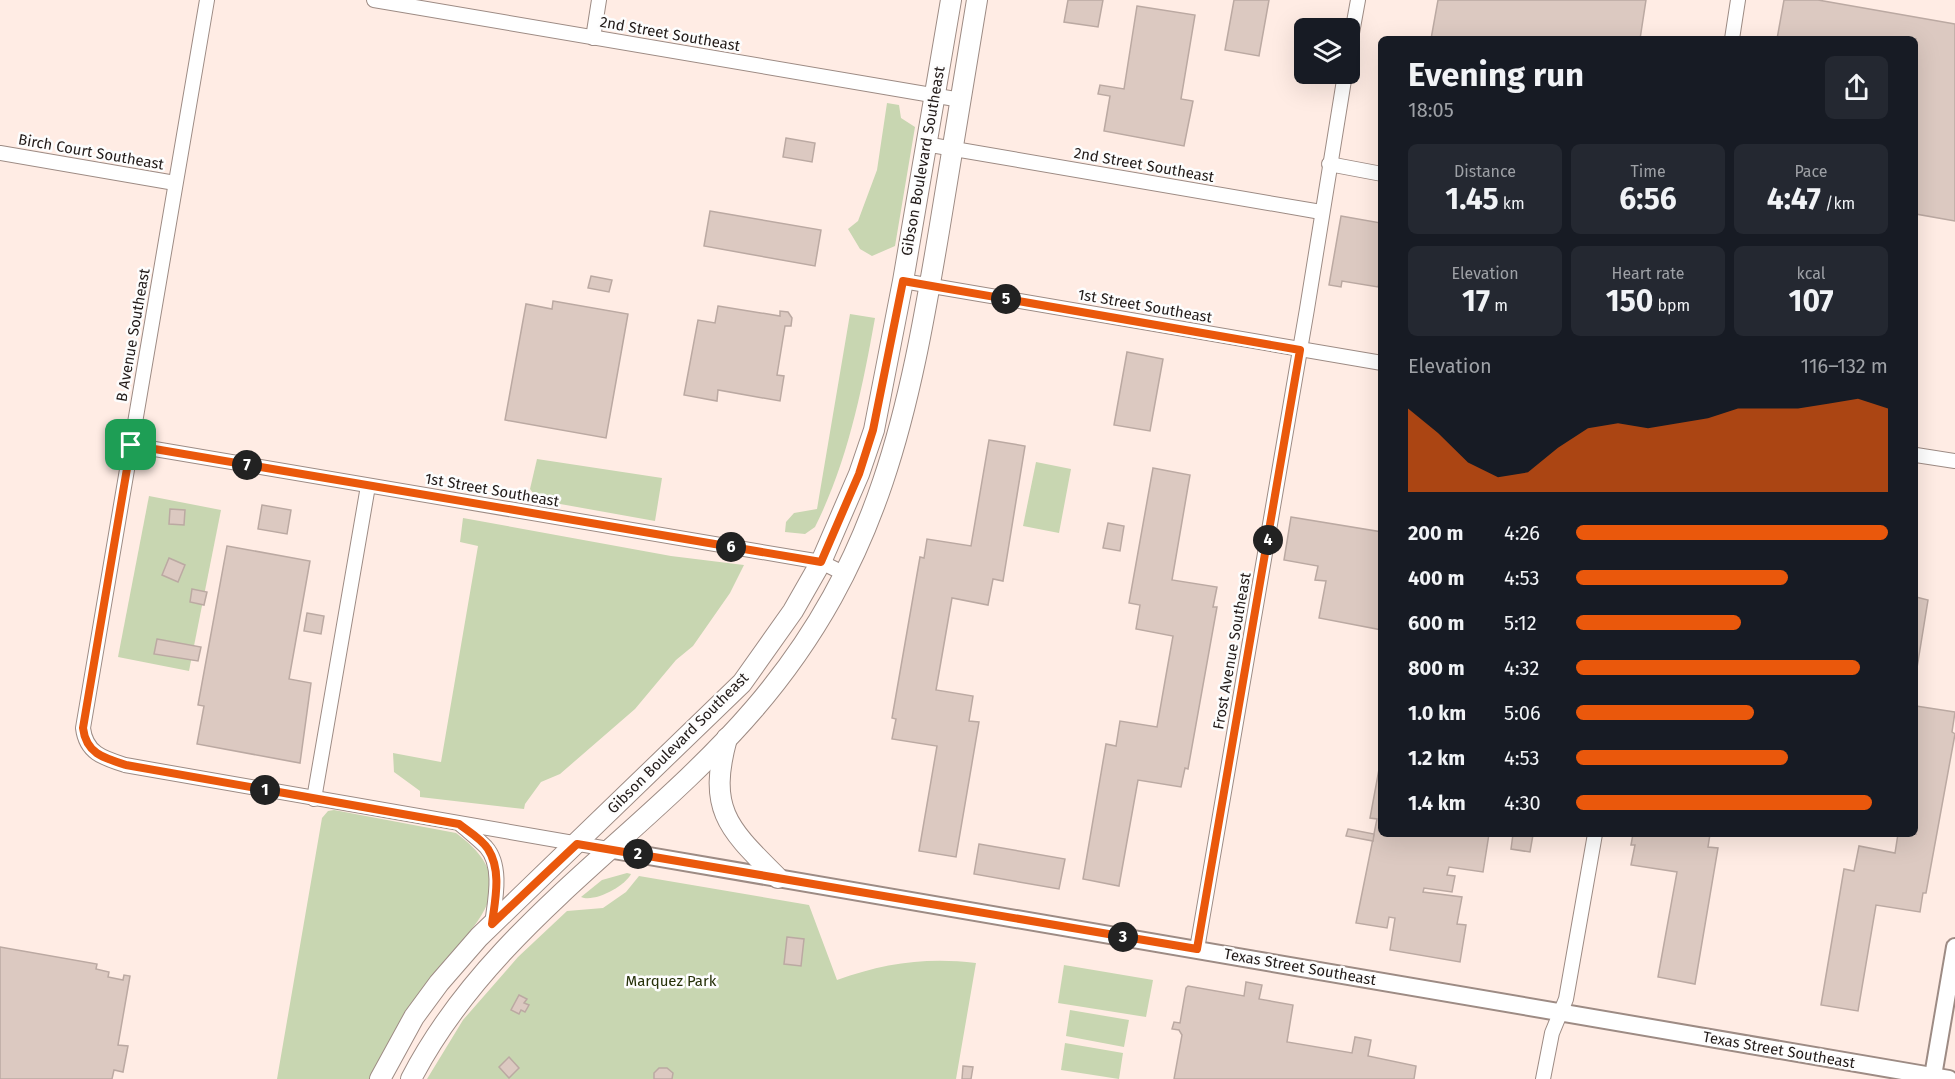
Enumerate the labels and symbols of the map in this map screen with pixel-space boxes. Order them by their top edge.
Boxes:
street label: 2nd Street Southeast [598,13,742,55]
street label: Gibson Boulevard Southeast [897,64,949,257]
street label: Birch Court Southeast [17,130,166,174]
street label: 2nd Street Southeast [1072,144,1216,186]
street label: B Avenue Southeast [112,266,154,403]
pin: 5 [991,284,1021,314]
street label: 1st Street Southeast [1077,285,1214,327]
pin [105,419,156,470]
pin: 7 [232,450,262,480]
street label: 1st Street Southeast [424,469,561,511]
pin: 4 [1253,525,1283,555]
pin: 6 [716,532,746,562]
street label: Frost Avenue Southeast [1209,570,1255,731]
street label: Gibson Boulevard Southeast [604,668,753,817]
pin: 1 [250,775,280,805]
pin: 2 [623,839,653,869]
pin: 3 [1108,922,1138,952]
street label: Texas Street Southeast [1223,945,1378,989]
park label: Marquez Park [626,972,717,990]
street label: Texas Street Southeast [1702,1028,1857,1072]

